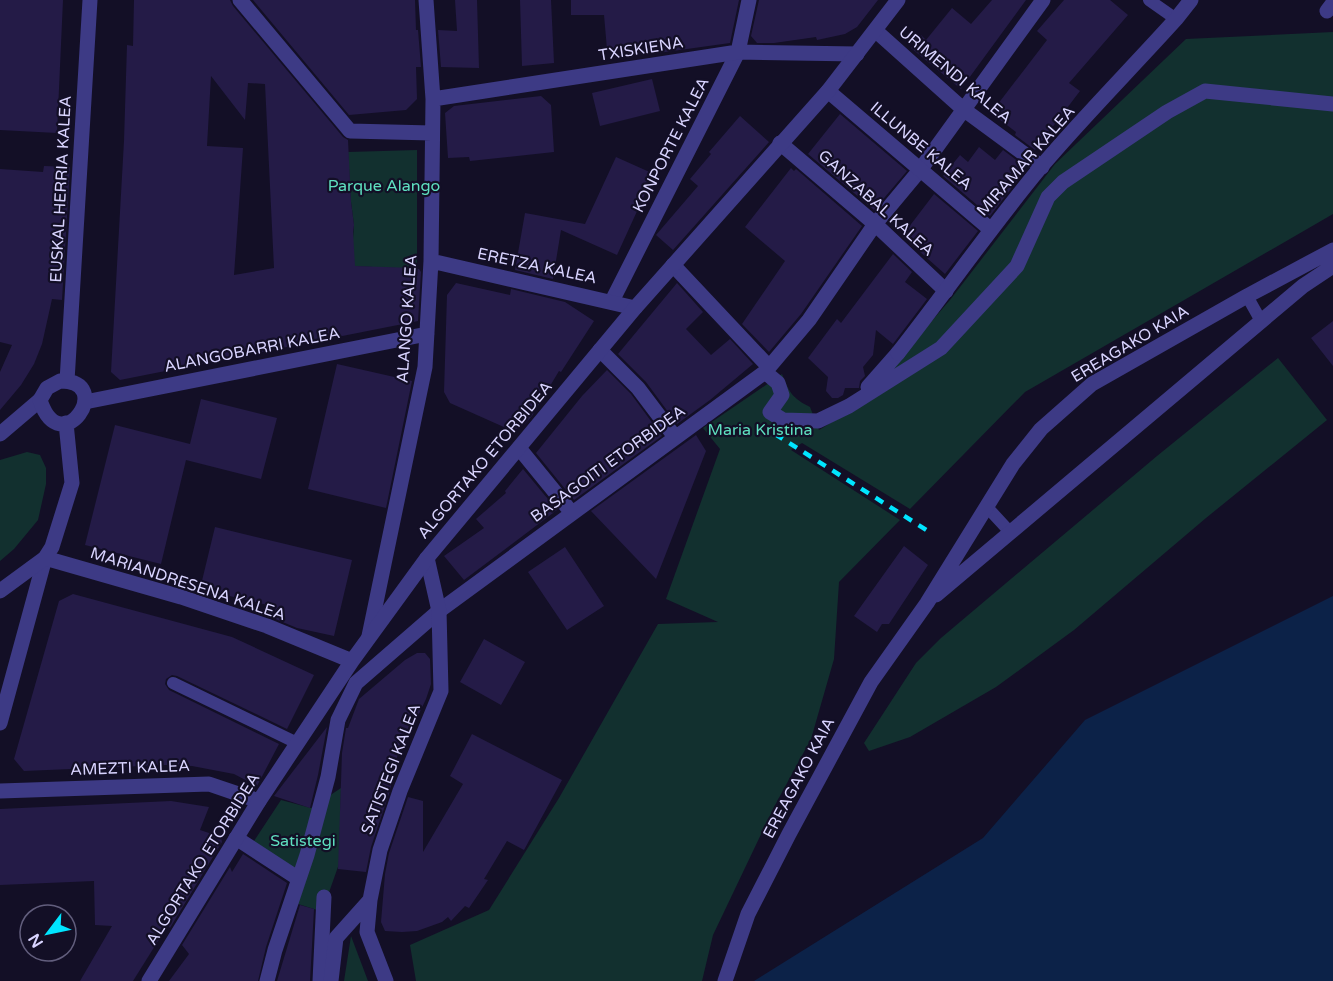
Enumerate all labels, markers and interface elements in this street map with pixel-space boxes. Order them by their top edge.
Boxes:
street label: URIMENDI KALEA [895,22,1015,128]
street label: TXISKIENA [597,32,685,66]
street label: KONPORTE KALEA [628,74,714,216]
street label: EUSKAL HERRIA KALEA [46,95,76,283]
street label: ILLUNBE KALEA [866,98,976,194]
street label: MIRAMAR KALEA [973,102,1080,220]
street label: GANZABAL KALEA [814,146,938,260]
park label: Parque Alango [328,176,440,196]
street label: ERETZA KALEA [475,244,599,288]
street label: ALANGO KALEA [393,254,421,384]
street label: EREAGAKO KAIA [1068,301,1193,387]
street label: ALANGOBARRI KALEA [162,323,342,377]
street label: ALGORTAKO ETORBIDEA [413,377,557,543]
street label: BASAGOITI ETORBIDEA [527,401,689,527]
park label: Maria Kristina [708,420,813,440]
street label: MARIANDRESENA KALEA [88,543,288,625]
street label: SATISTEGI KALEA [357,701,425,837]
street label: EREAGAKO KAIA [759,714,839,842]
street label: AMEZTI KALEA [70,756,190,780]
street label: ALGORTAKO ETORBIDEA [142,769,264,949]
park label: Satistegi [270,831,336,851]
north arrow [18,903,78,963]
text: N [24,930,48,951]

